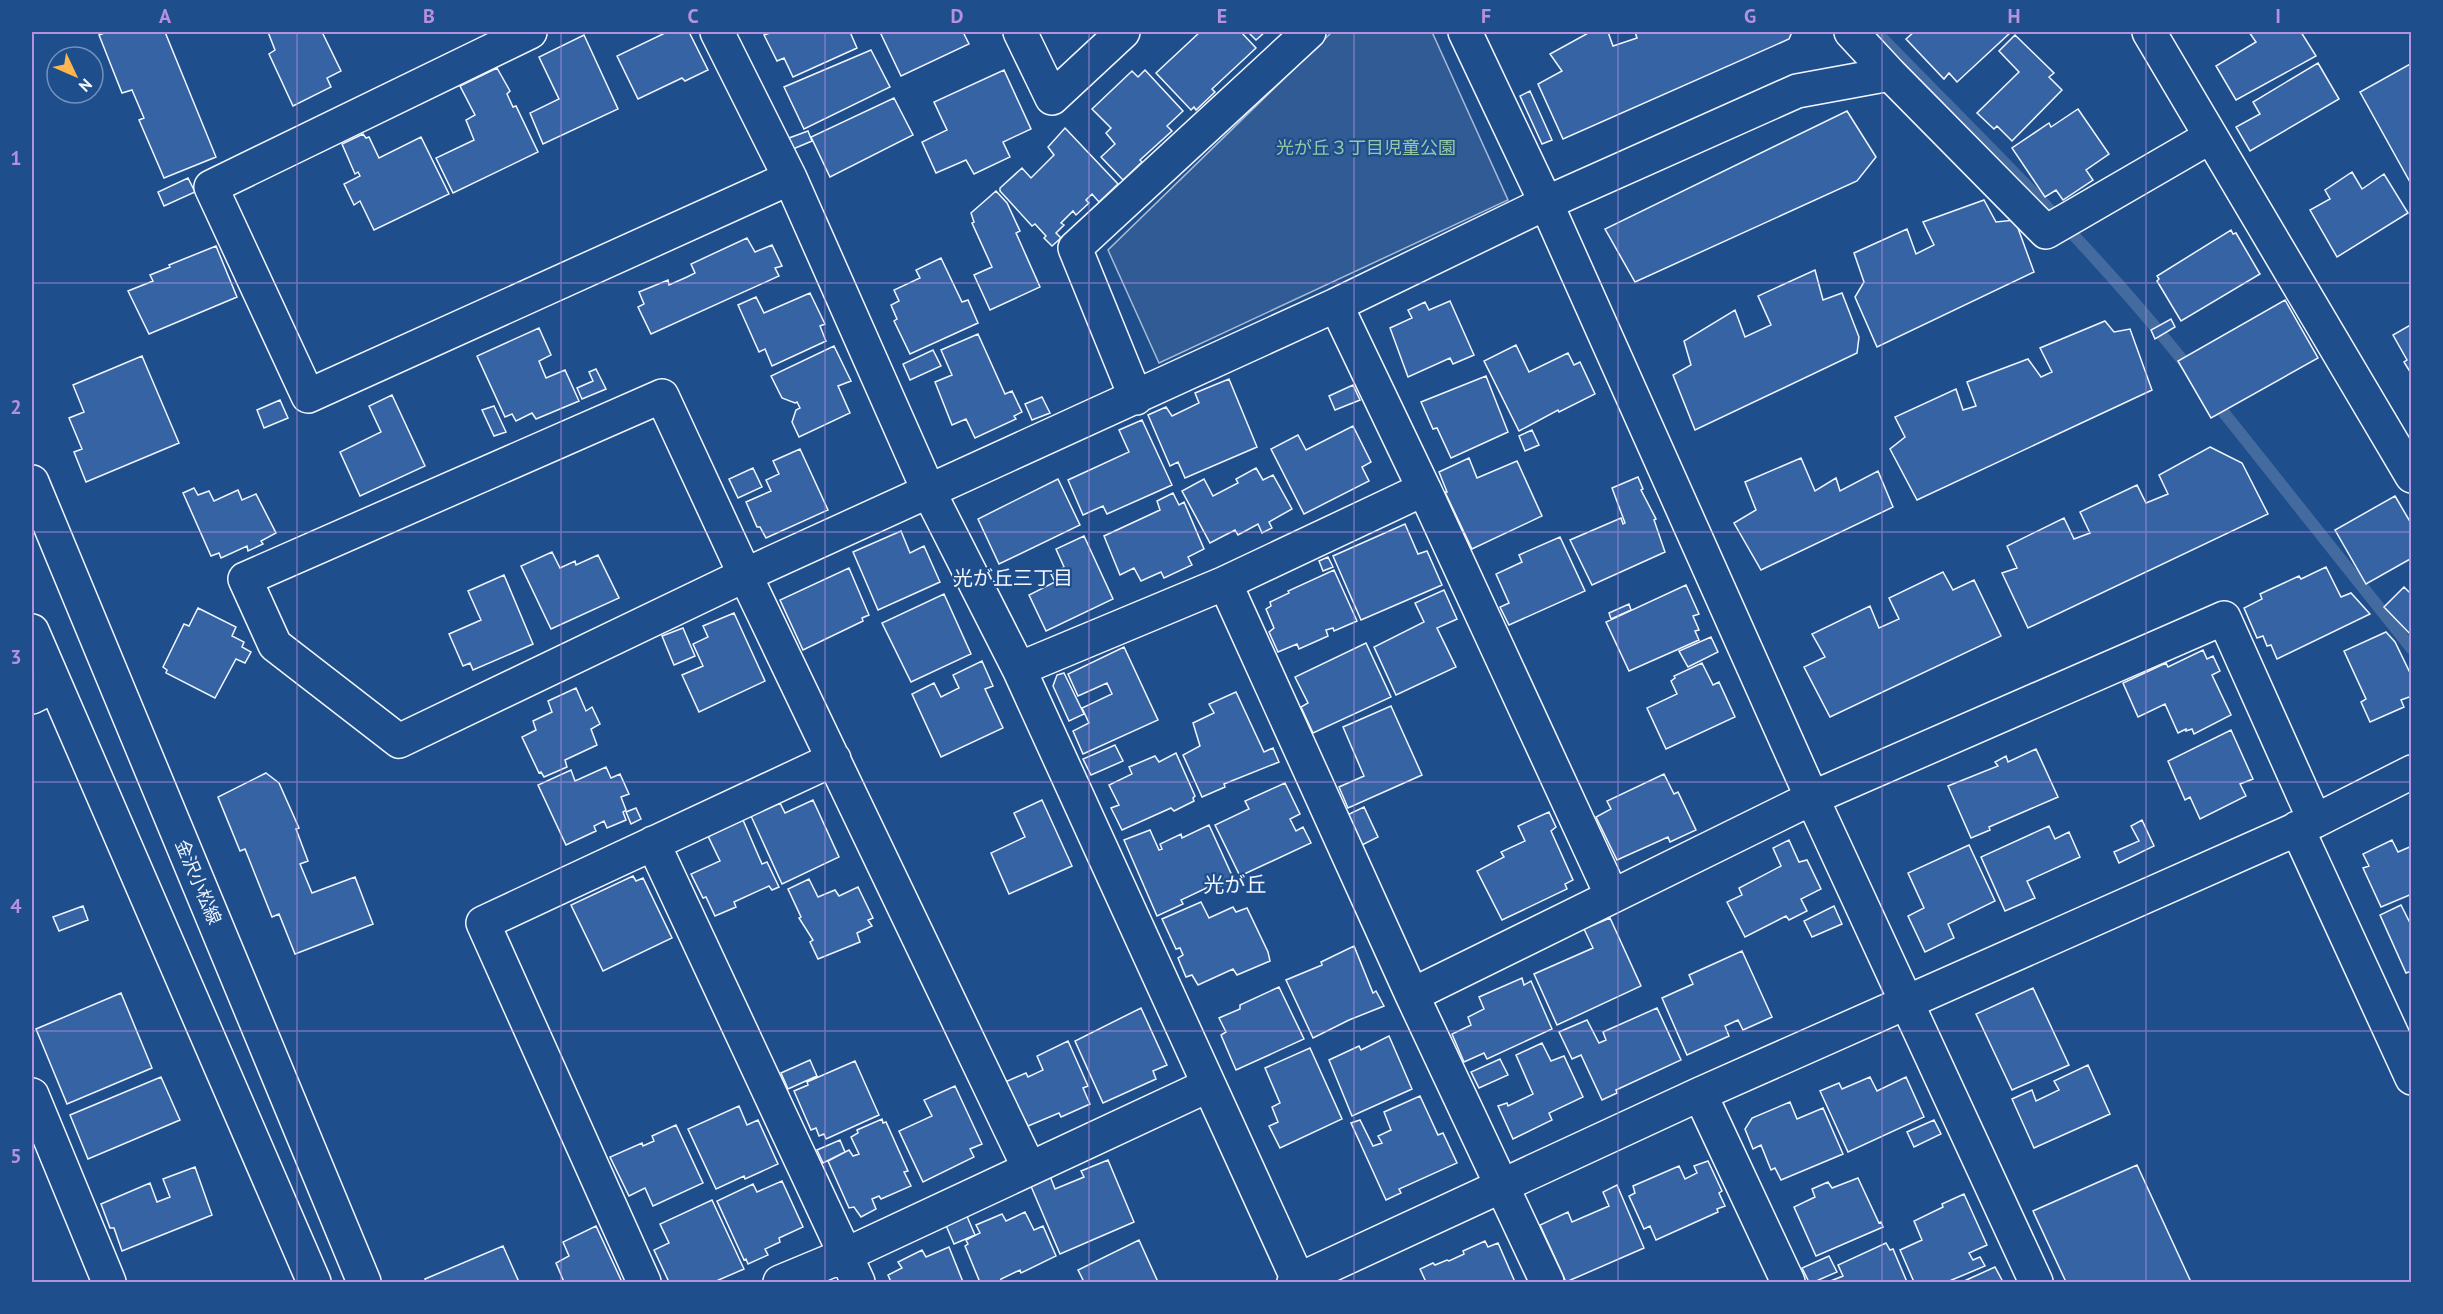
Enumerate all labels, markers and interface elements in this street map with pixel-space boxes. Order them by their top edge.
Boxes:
text: A [159,3,172,29]
text: B [423,3,435,29]
text: C [687,3,699,29]
text: D [951,3,964,29]
text: E [1217,3,1227,29]
text: F [1481,3,1491,29]
text: G [1744,3,1756,29]
text: H [2007,3,2021,29]
text: I [2275,3,2281,29]
north arrow [45,45,105,105]
text: N [75,75,97,96]
park label: 光が丘３丁目児童公園 [1276,136,1456,159]
text: 1 [10,145,22,171]
text: 2 [10,394,22,420]
district label: 光が丘三丁目 [953,565,1073,591]
text: 3 [10,644,22,670]
street label: 金沢小松線 [170,836,227,928]
district label: 光が丘 [1204,871,1267,898]
text: 4 [10,893,22,919]
text: 5 [10,1143,22,1169]

